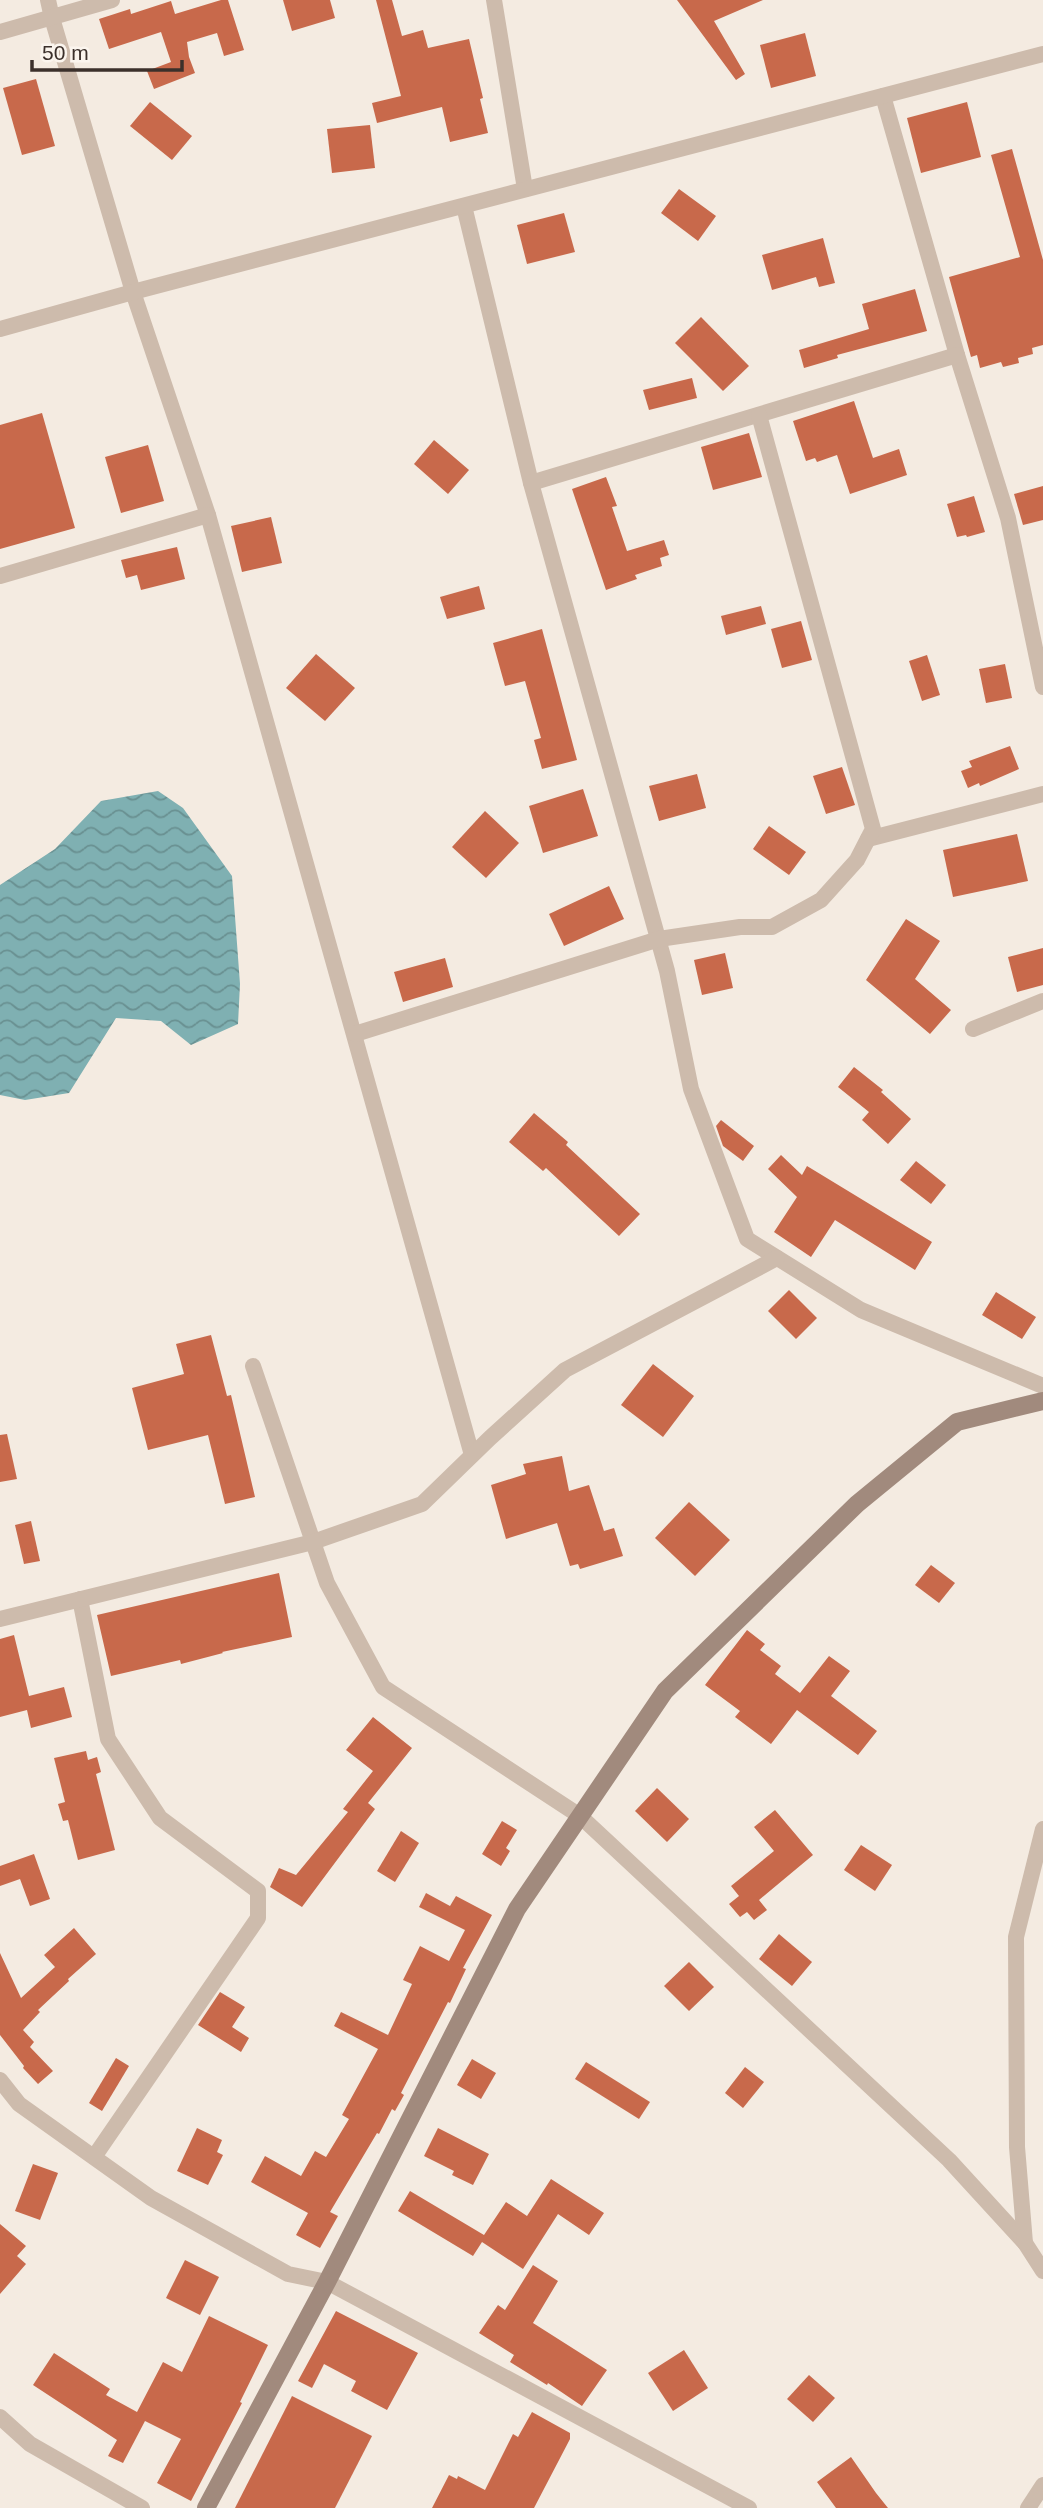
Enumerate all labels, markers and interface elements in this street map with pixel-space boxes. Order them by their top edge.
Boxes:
scale bar [32,28,182,72]
text: 50 m [42,41,89,64]

